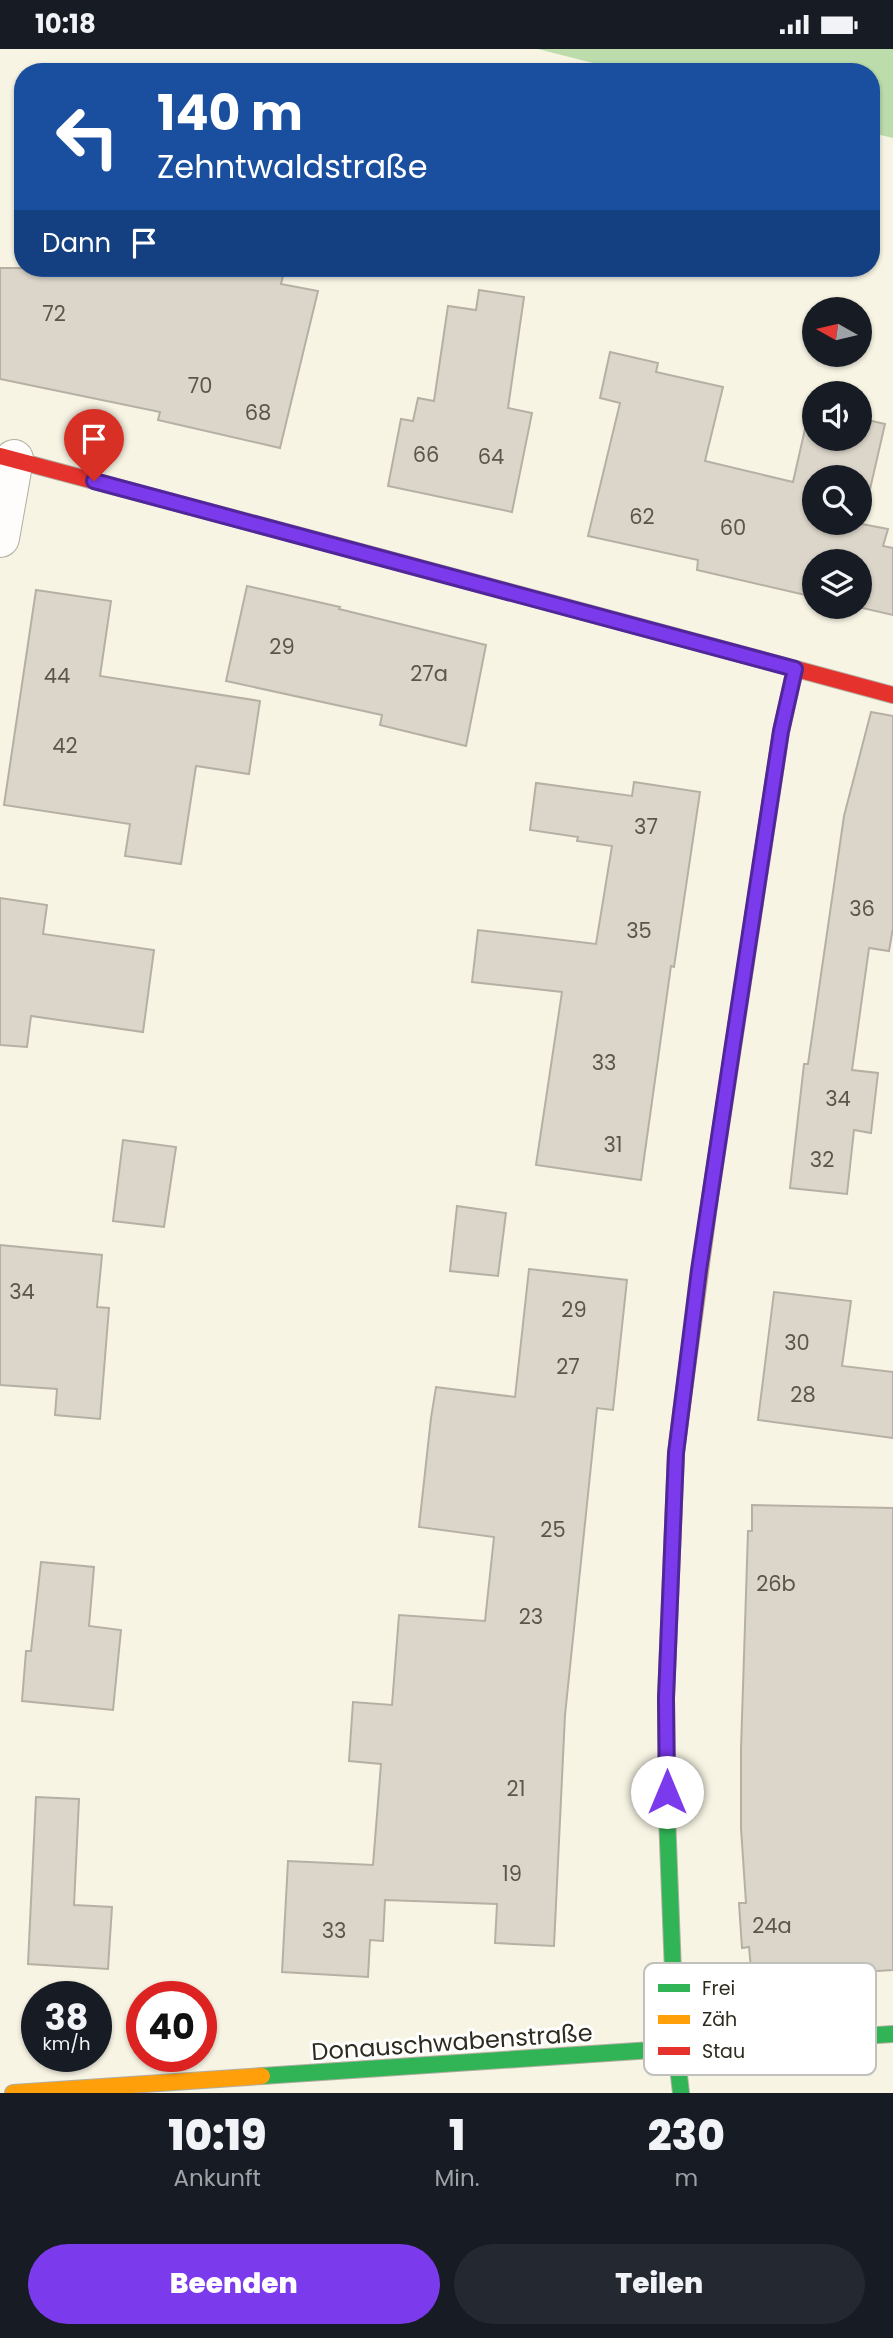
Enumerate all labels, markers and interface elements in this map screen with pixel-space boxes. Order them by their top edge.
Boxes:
text: 10:18 [35,6,96,42]
text: 140 m [157,79,303,147]
icon: left [42,91,133,182]
text: Zehntwaldstraße [157,144,428,189]
icon: arrive [125,224,163,262]
text: Dann [42,225,111,261]
north arrow [802,297,872,367]
map controls [802,297,872,619]
house number: 72 [42,299,66,328]
house number: 70 [188,371,212,400]
button: sound [802,381,872,451]
house number: 68 [245,398,271,427]
pin [64,409,124,481]
icon: arrive [75,420,113,458]
house number: 66 [413,440,439,469]
house number: 64 [478,442,504,471]
button: search [802,465,872,535]
house number: 62 [629,502,655,531]
house number: 60 [720,513,746,542]
button: layers [802,549,872,619]
house number: 29 [269,632,295,661]
house number: 27a [410,659,448,688]
house number: 44 [44,661,70,690]
house number: 42 [52,731,78,760]
house number: 37 [634,812,658,841]
house number: 36 [849,894,875,923]
house number: 35 [626,916,652,945]
house number: 33 [592,1048,616,1077]
house number: 34 [825,1084,851,1113]
house number: 31 [603,1130,623,1159]
house number: 32 [810,1145,834,1174]
house number: 34 [9,1277,35,1306]
house number: 29 [561,1295,587,1324]
house number: 30 [784,1328,810,1357]
house number: 27 [556,1352,580,1381]
house number: 28 [790,1380,816,1409]
house number: 25 [540,1515,566,1544]
house number: 26b [756,1569,796,1598]
house number: 23 [519,1602,543,1631]
position arrow [630,1755,704,1829]
house number: 21 [507,1774,525,1803]
house number: 19 [502,1859,522,1888]
house number: 24a [752,1911,792,1940]
house number: 33 [322,1916,346,1945]
legend [644,1963,876,2075]
text: Frei [702,1975,735,2002]
speed limit sign: 40 [126,1981,217,2072]
text: 38 [45,1993,88,2042]
text: Zäh [702,2006,737,2033]
street label: Donauschwabenstraße [310,2016,594,2068]
text: km/h [43,2031,90,2056]
text: Stau [702,2038,745,2065]
text: 10:19 [168,2106,266,2165]
text: 1 [449,2106,465,2165]
text: 230 [648,2106,725,2165]
text: Ankunft [174,2162,261,2194]
text: Min. [435,2162,480,2194]
text: m [674,2162,698,2194]
button: Beenden [28,2244,440,2324]
button: Teilen [454,2244,865,2324]

